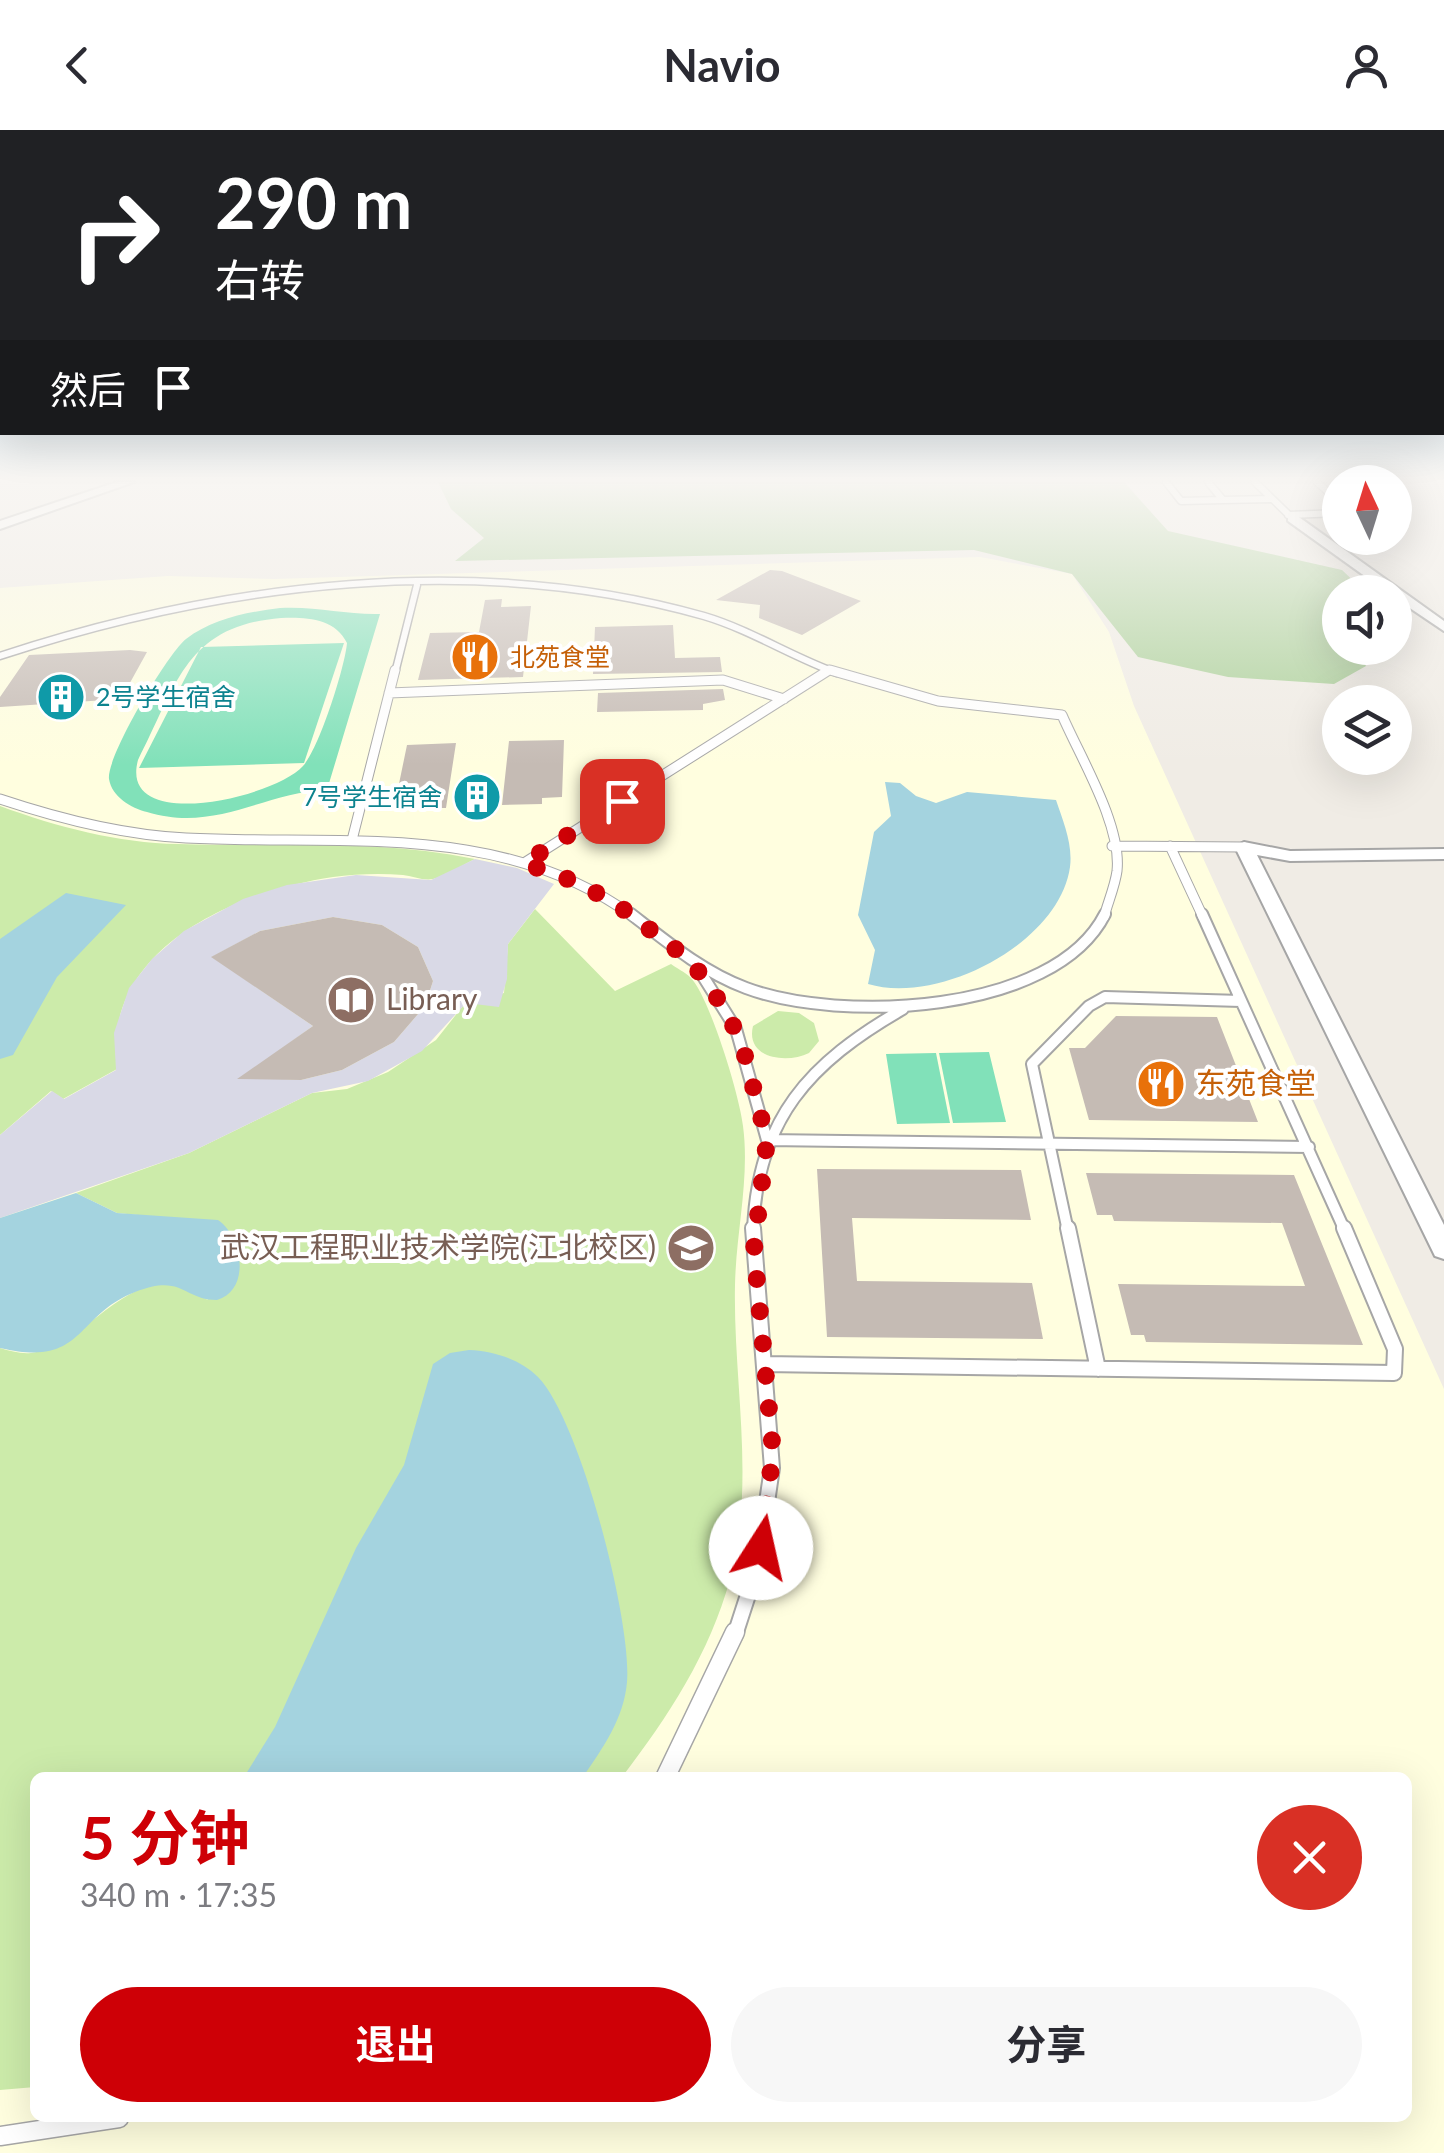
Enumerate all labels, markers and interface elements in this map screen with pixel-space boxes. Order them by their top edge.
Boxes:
icon: back [50,38,105,93]
text: Navio [663,38,781,92]
icon: person [1339,38,1394,93]
text: 290 m [215,160,412,244]
icon: right [50,170,180,300]
text: 右转 [215,253,305,307]
icon: arrive [146,360,201,415]
text: 然后 [50,366,126,412]
north arrow [1322,465,1412,555]
map controls [1322,465,1412,775]
button: sound [1322,575,1412,665]
restaurant icon: 北苑食堂 [449,631,501,683]
place label: 北苑食堂 [510,641,610,671]
building icon: 2号学生宿舍 [35,671,87,723]
place label: 2号学生宿舍 [96,681,236,711]
button: layers [1322,685,1412,775]
pin [580,759,665,844]
building icon: 7号学生宿舍 [451,771,503,823]
icon: arrive [595,774,650,829]
place label: 7号学生宿舍 [302,781,442,811]
library icon: Library [325,974,377,1026]
place label: Library [386,980,478,1016]
restaurant icon: 东苑食堂 [1135,1058,1187,1110]
place label: 东苑食堂 [1196,1064,1316,1100]
school or university icon: 武汉工程职业技术学院(江北校区) [665,1222,717,1274]
place label: 武汉工程职业技术学院(江北校区) [220,1228,656,1264]
position arrow [709,1496,813,1600]
text: 5 分钟 [80,1801,249,1873]
button: close [1257,1805,1362,1910]
text: 340 m · 17:35 [80,1875,277,1914]
button: 退出 [80,1987,711,2102]
button: 分享 [731,1987,1362,2102]

